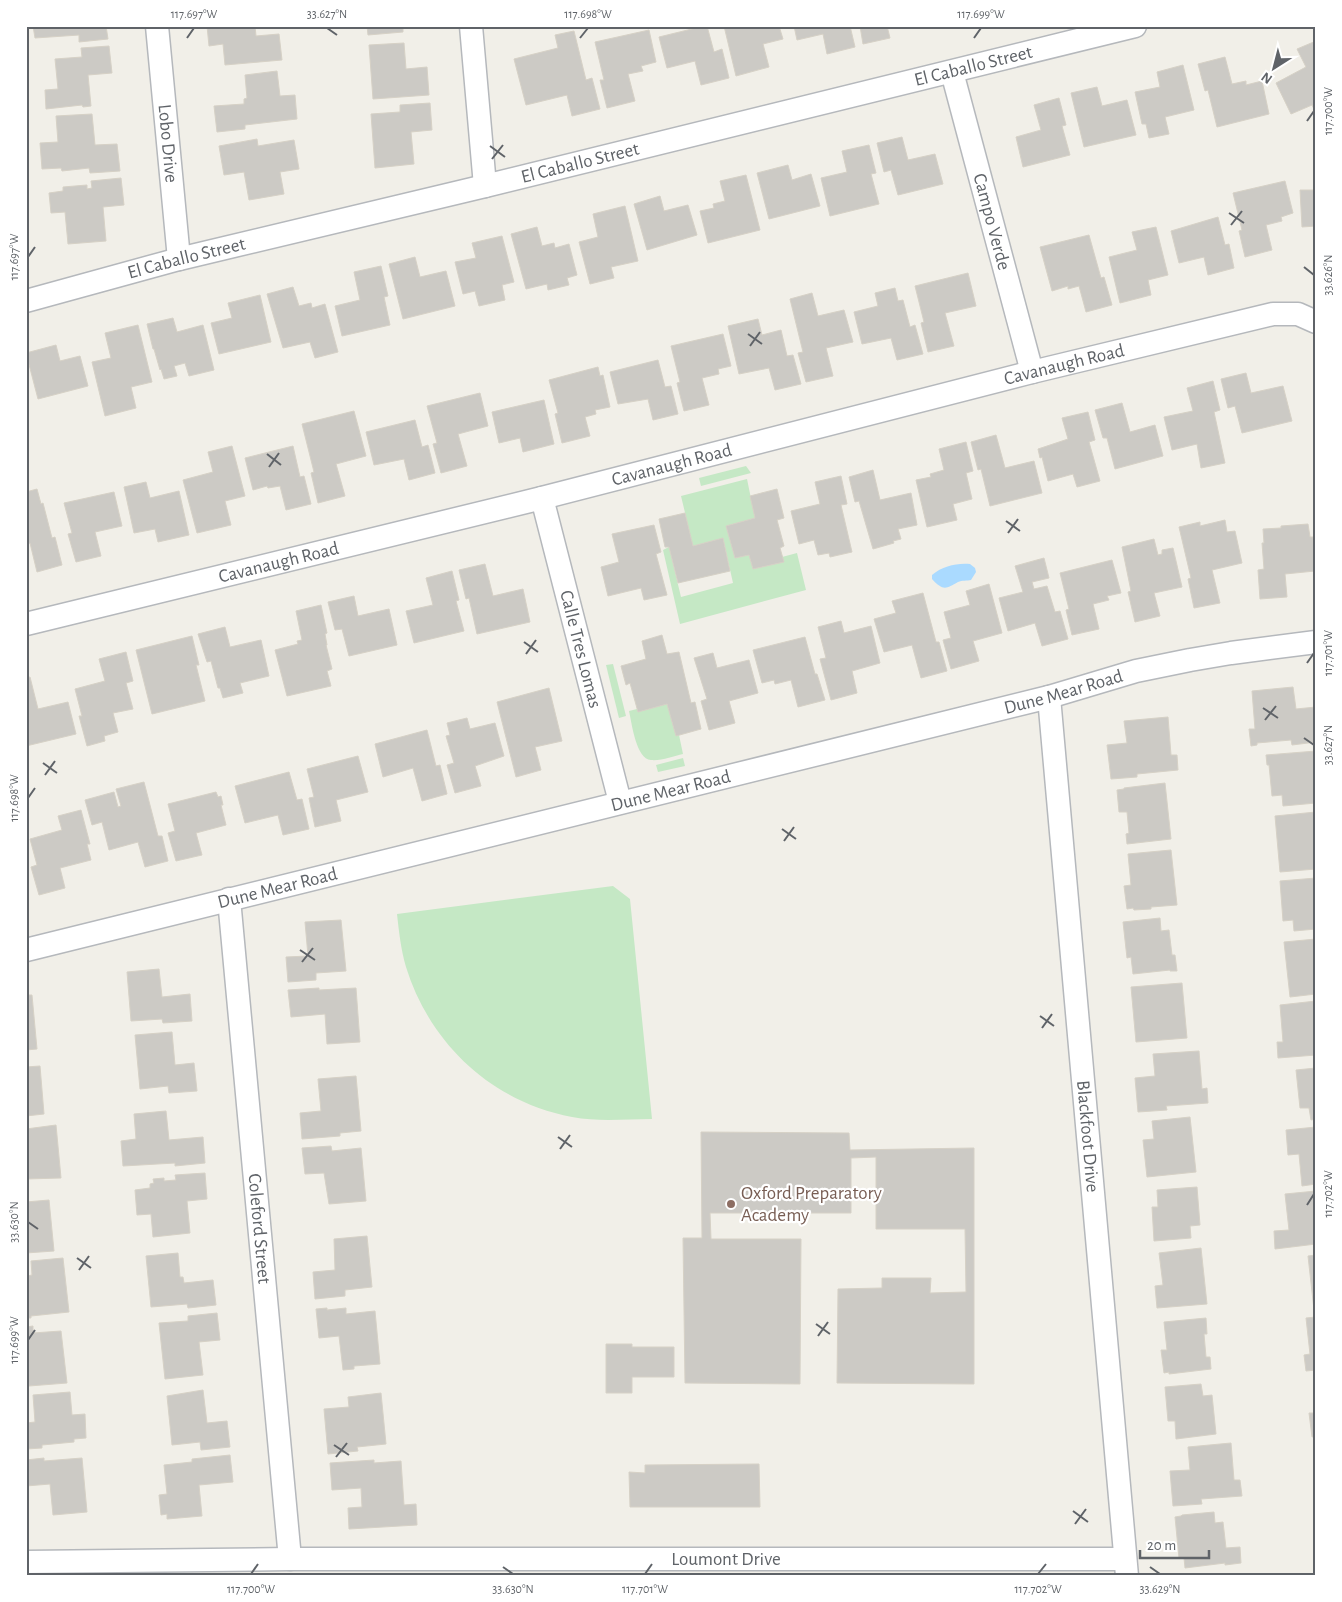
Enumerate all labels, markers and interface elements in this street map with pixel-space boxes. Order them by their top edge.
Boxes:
text: 117.697°W [171,8,218,20]
text: 33.627°N [307,8,347,20]
text: 117.698°W [564,8,612,20]
text: 117.699°W [957,8,1005,20]
street label: El Caballo Street [912,42,1034,90]
north arrow [1250,42,1300,92]
text: N [1259,69,1275,86]
text: 117.700°W [1322,87,1334,135]
street label: Lobo Drive [155,103,181,184]
street label: El Caballo Street [519,139,641,186]
street label: Campo Verde [970,171,1014,272]
text: 117.697°W [8,233,20,280]
street label: El Caballo Street [125,234,247,282]
text: 33.626°N [1322,254,1334,296]
street label: Cavanaugh Road [1002,341,1126,388]
street label: Cavanaugh Road [610,440,734,489]
street label: Cavanaugh Road [216,538,341,586]
street label: Calle Tres Lomas [557,588,605,710]
text: 117.701°W [1322,630,1334,676]
street label: Dune Mear Road [1002,666,1125,717]
text: 33.627°N [1322,725,1334,765]
street label: Dune Mear Road [609,767,733,815]
text: 117.698°W [8,774,20,822]
street label: Dune Mear Road [216,864,339,912]
street label: Blackfoot Drive [1074,1079,1102,1193]
text: 117.702°W [1322,1170,1334,1218]
street label: Coleford Street [245,1173,274,1285]
place label: Oxford Preparatory Academy [741,1184,882,1225]
marker: Oxford Preparatory Academy [725,1198,737,1210]
text: 33.630°N [8,1201,20,1243]
text: 117.699°W [8,1316,20,1364]
scale bar [1140,1527,1208,1559]
text: 20 m [1147,1538,1176,1553]
street label: Loumont Drive [671,1550,781,1569]
text: 117.700°W [227,1583,275,1595]
text: 33.630°N [492,1583,534,1595]
text: 117.701°W [622,1583,668,1595]
text: 117.702°W [1014,1583,1062,1595]
text: 33.629°N [1139,1583,1181,1595]

